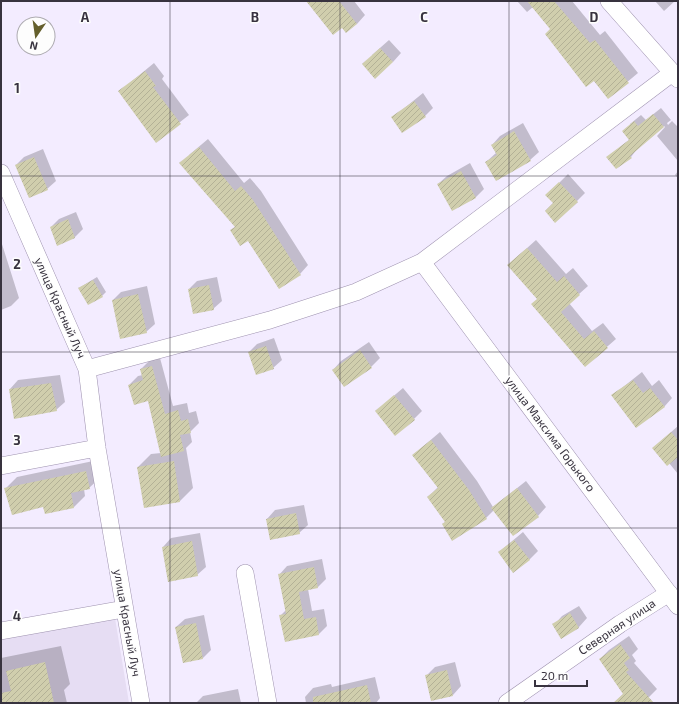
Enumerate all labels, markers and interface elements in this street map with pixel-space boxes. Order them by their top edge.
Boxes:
text: A [81,9,90,25]
text: B [251,9,259,25]
text: C [420,9,428,25]
text: D [590,9,599,25]
north arrow [16,16,56,56]
text: N [28,39,39,53]
text: 1 [14,80,20,96]
street label: улица Красный Луч [31,255,89,361]
text: 2 [13,256,21,272]
street label: улица Максима Горького [502,373,599,495]
text: 3 [13,432,21,448]
street label: улица Красный Луч [111,568,144,678]
street label: Северная улица [575,595,658,658]
text: 4 [13,608,21,624]
scale bar [535,662,587,688]
text: 20 m [541,668,568,682]

